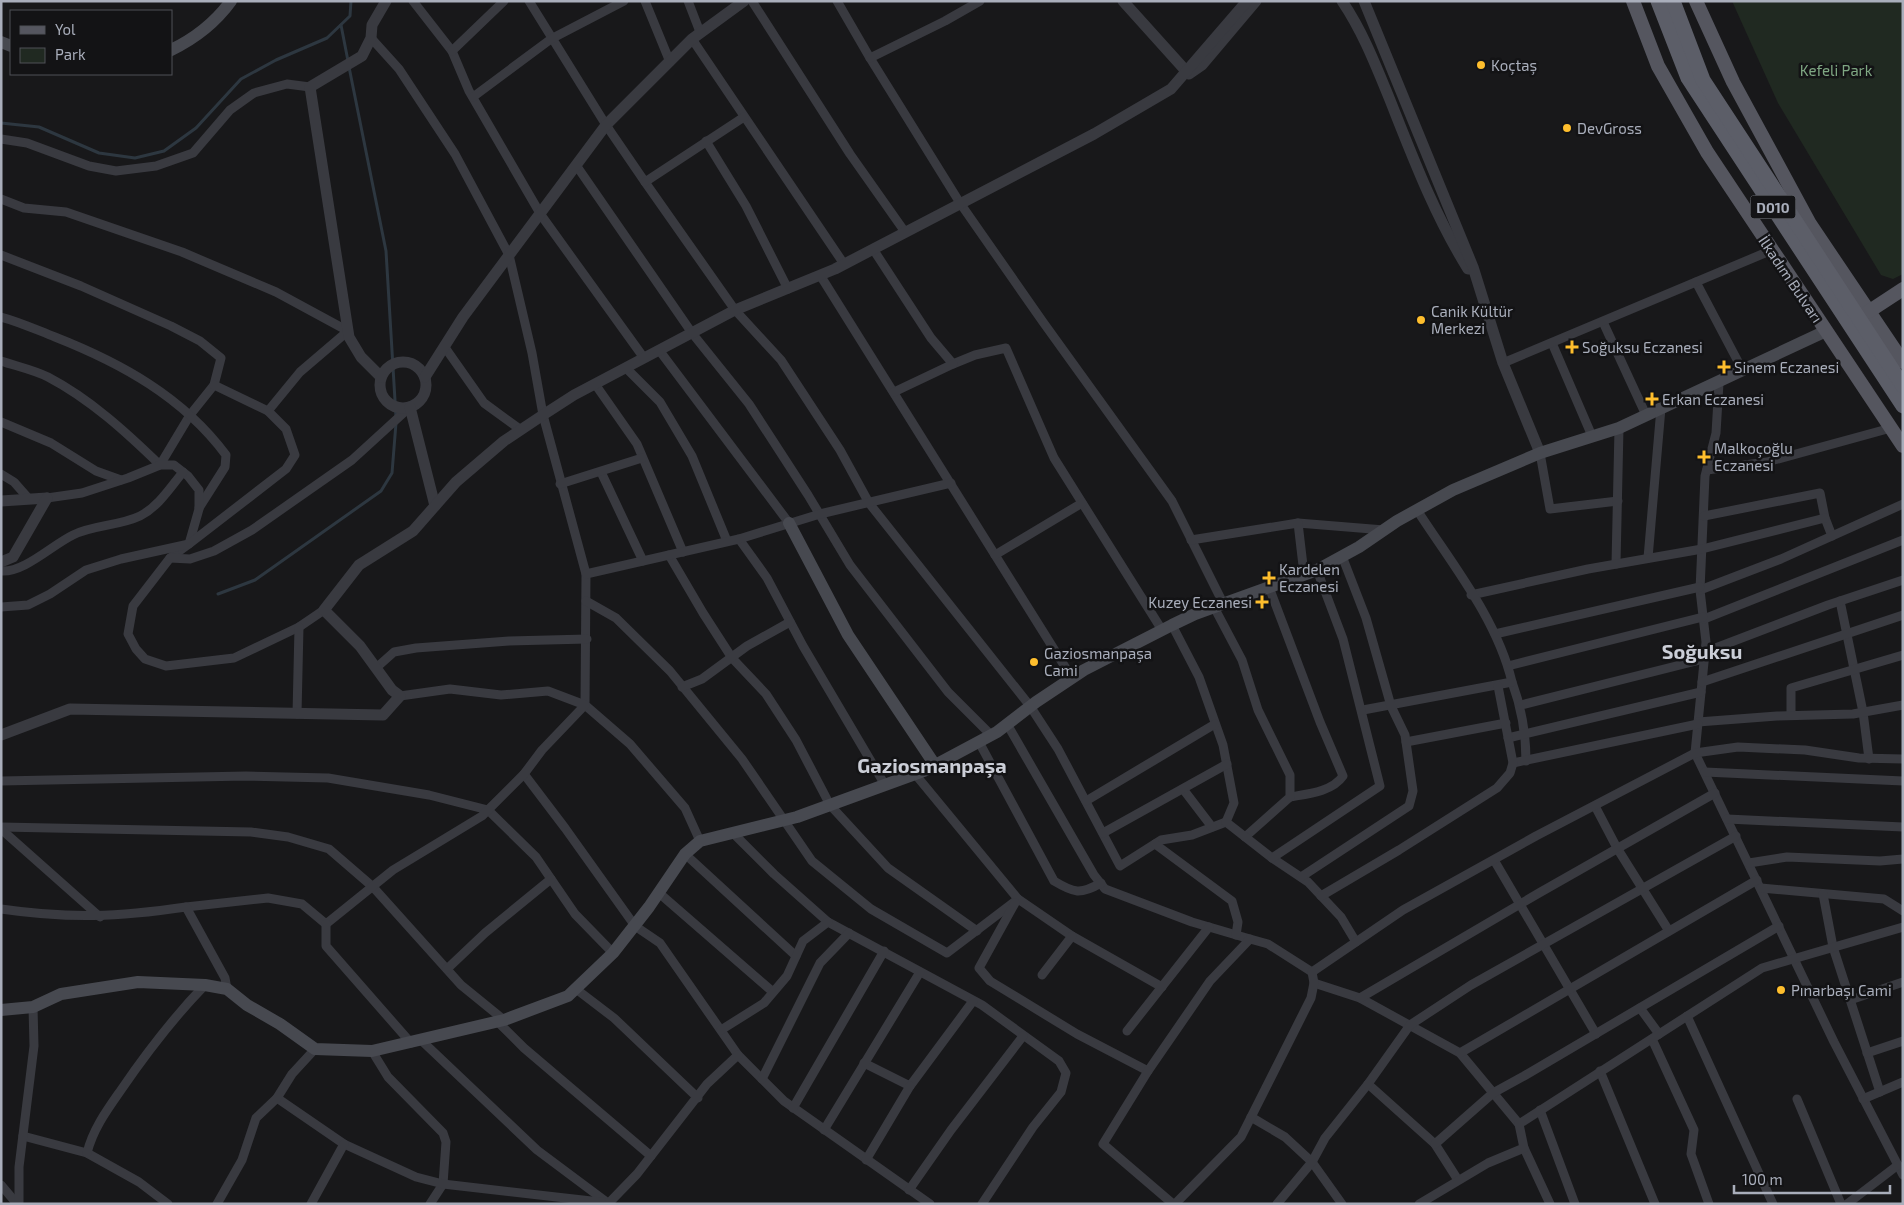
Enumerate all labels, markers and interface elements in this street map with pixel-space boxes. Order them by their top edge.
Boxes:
legend [10,10,172,75]
text: Yol [55,20,76,38]
text: Park [55,45,86,63]
place label: Koçtaş [1491,56,1537,75]
marker: Koçtaş [1475,59,1487,71]
park label: Kefeli Park [1800,61,1873,79]
place label: DevGross [1577,119,1642,137]
marker: DevGross [1561,122,1573,134]
road number: D010 [1750,196,1796,218]
street label: İlkadım Bulvarı [1755,232,1827,326]
place label: Canik Kültür Merkezi [1431,302,1513,337]
marker: Canik Kültür Merkezi [1415,314,1427,326]
place label: Soğuksu Eczanesi [1582,338,1703,356]
marker: Soğuksu Eczanesi [1566,341,1578,353]
place label: Sinem Eczanesi [1734,358,1839,376]
marker: Sinem Eczanesi [1718,361,1730,373]
place label: Erkan Eczanesi [1662,390,1764,408]
marker: Erkan Eczanesi [1646,393,1658,405]
place label: Malkoçoğlu Eczanesi [1714,439,1793,474]
marker: Malkoçoğlu Eczanesi [1698,451,1710,463]
place label: Kardelen Eczanesi [1279,560,1340,595]
marker: Kardelen Eczanesi [1263,572,1275,584]
place label: Kuzey Eczanesi [1148,593,1252,611]
marker: Kuzey Eczanesi [1256,596,1268,608]
district label: Soğuksu [1662,639,1742,663]
place label: Gaziosmanpaşa Cami [1044,644,1152,679]
marker: Gaziosmanpaşa Cami [1028,656,1040,668]
district label: Gaziosmanpaşa [857,753,1007,778]
place label: Pınarbaşı Cami [1791,981,1892,1000]
marker: Pınarbaşı Cami [1775,984,1787,996]
scale bar [1734,1162,1890,1194]
text: 100 m [1742,1170,1783,1188]

